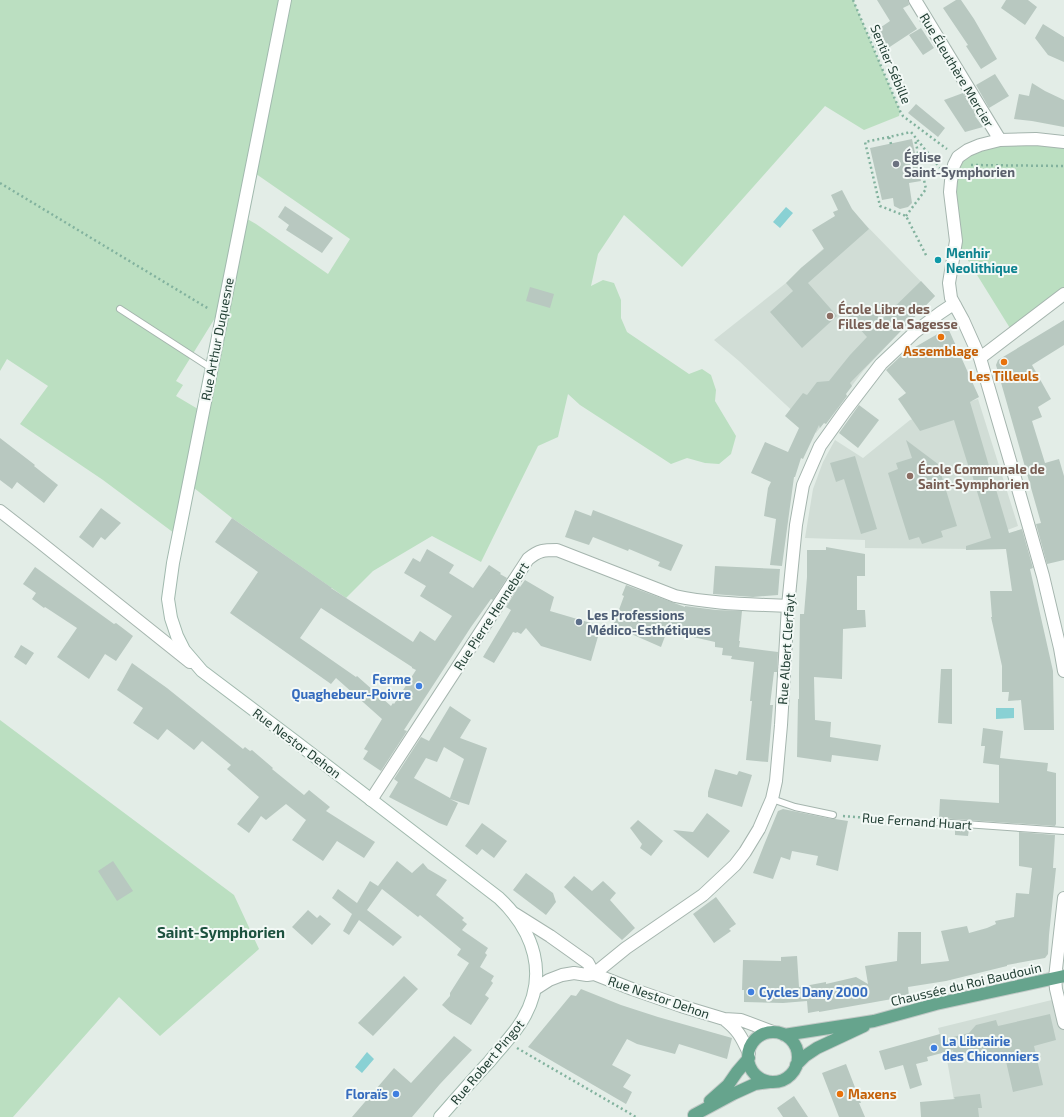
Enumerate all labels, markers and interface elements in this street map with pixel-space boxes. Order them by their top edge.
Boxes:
street label: Rue Éleuthère Mercier [917,9,998,130]
street label: Sentier Sébille [867,22,915,106]
place label: Église Saint-Symphorien [904,148,1015,180]
marker: Église Saint-Symphorien [891,159,901,169]
place label: Menhir Neolithique [946,245,1018,276]
marker: Menhir Neolithique [933,255,943,265]
street label: Rue Arthur Duquesne [197,276,237,402]
place label: École Libre des Filles de la Sagesse [838,300,958,332]
marker: École Libre des Filles de la Sagesse [825,311,835,321]
marker: Assemblage [936,332,946,342]
place label: Assemblage [903,343,979,359]
marker: Les Tilleuls [999,357,1009,367]
place label: Les Tilleuls [969,368,1039,384]
place label: École Communale de Saint-Symphorien [918,460,1045,492]
marker: École Communale de Saint-Symphorien [905,471,915,481]
street label: Rue Pierre Hennebert [450,559,532,673]
street label: Rue Albert Clerfayt [774,593,798,705]
place label: Les Professions Médico-Esthétiques [587,607,711,638]
marker: Les Professions Médico-Esthétiques [574,617,584,627]
place label: Ferme Quaghebeur-Poivre [291,671,411,703]
marker: Ferme Quaghebeur-Poivre [414,681,424,691]
street label: Rue Nestor Dehon [250,705,344,781]
street label: Rue Fernand Huart [861,809,973,833]
district label: Saint-Symphorien [157,923,285,942]
street label: Chaussée du Roi Baudouin [889,959,1043,1009]
street label: Rue Nestor Dehon [606,972,712,1022]
place label: Cycles Dany 2000 [759,984,868,1000]
marker: Cycles Dany 2000 [746,987,756,997]
street label: Rue Robert Pingot [447,1016,527,1108]
place label: La Librairie des Chiconniers [942,1033,1039,1064]
marker: La Librairie des Chiconniers [929,1043,939,1053]
place label: Floraïs [345,1086,388,1102]
place label: Maxens [848,1086,897,1102]
marker: Floraïs [391,1089,401,1099]
marker: Maxens [835,1089,845,1099]

